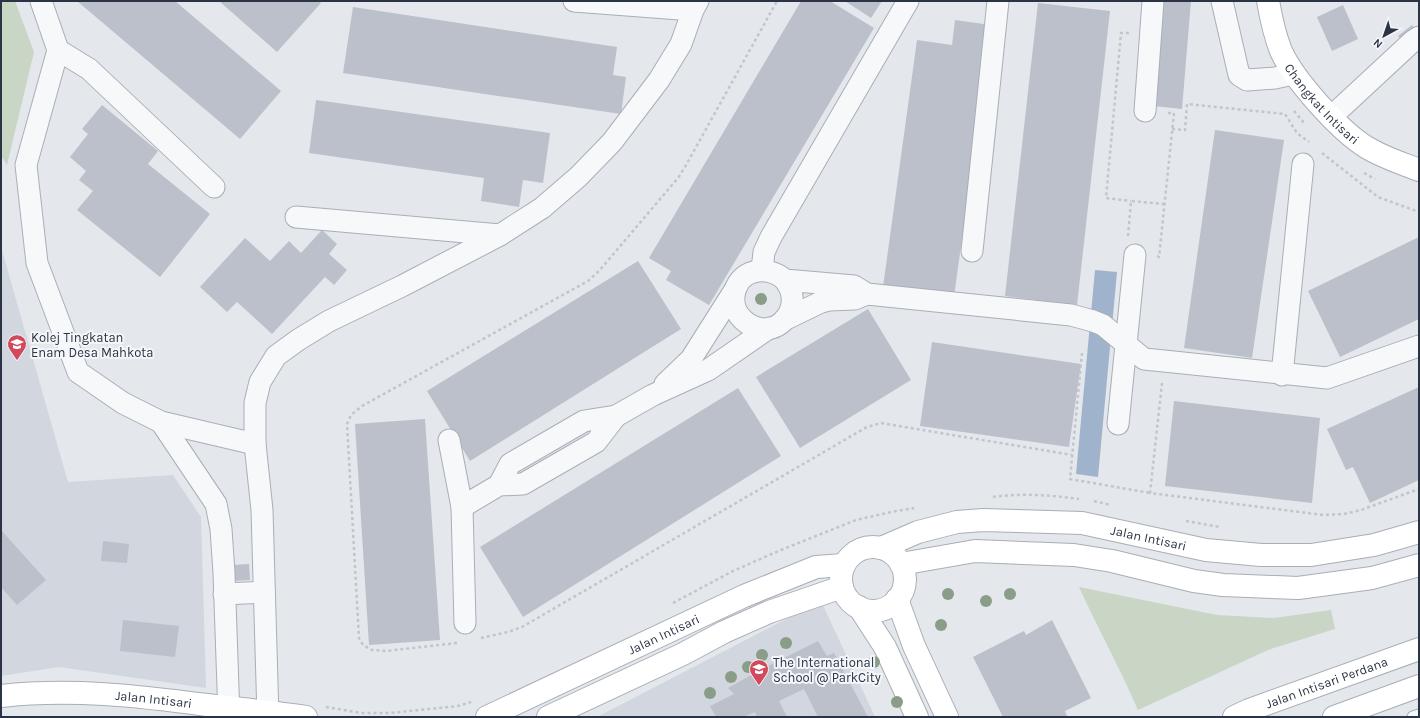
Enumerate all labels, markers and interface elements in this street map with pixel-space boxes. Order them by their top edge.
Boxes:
north arrow [1364,16,1404,56]
text: N [1371,36,1385,51]
street label: Changkat Intisari [1282,60,1362,147]
place label: Kolej Tingkatan Enam Desa Mahkota [31,330,153,360]
school or university icon: Kolej Tingkatan Enam Desa Mahkota [6,333,28,361]
street label: Jalan Intisari [1110,522,1188,553]
street label: Jalan Intisari [625,611,701,657]
street label: Jalan Intisari Perdana [1264,653,1390,711]
place label: The International School @ ParkCity [773,655,881,685]
school or university icon: The International School @ ParkCity [748,658,770,686]
street label: Jalan Intisari [115,687,193,710]

